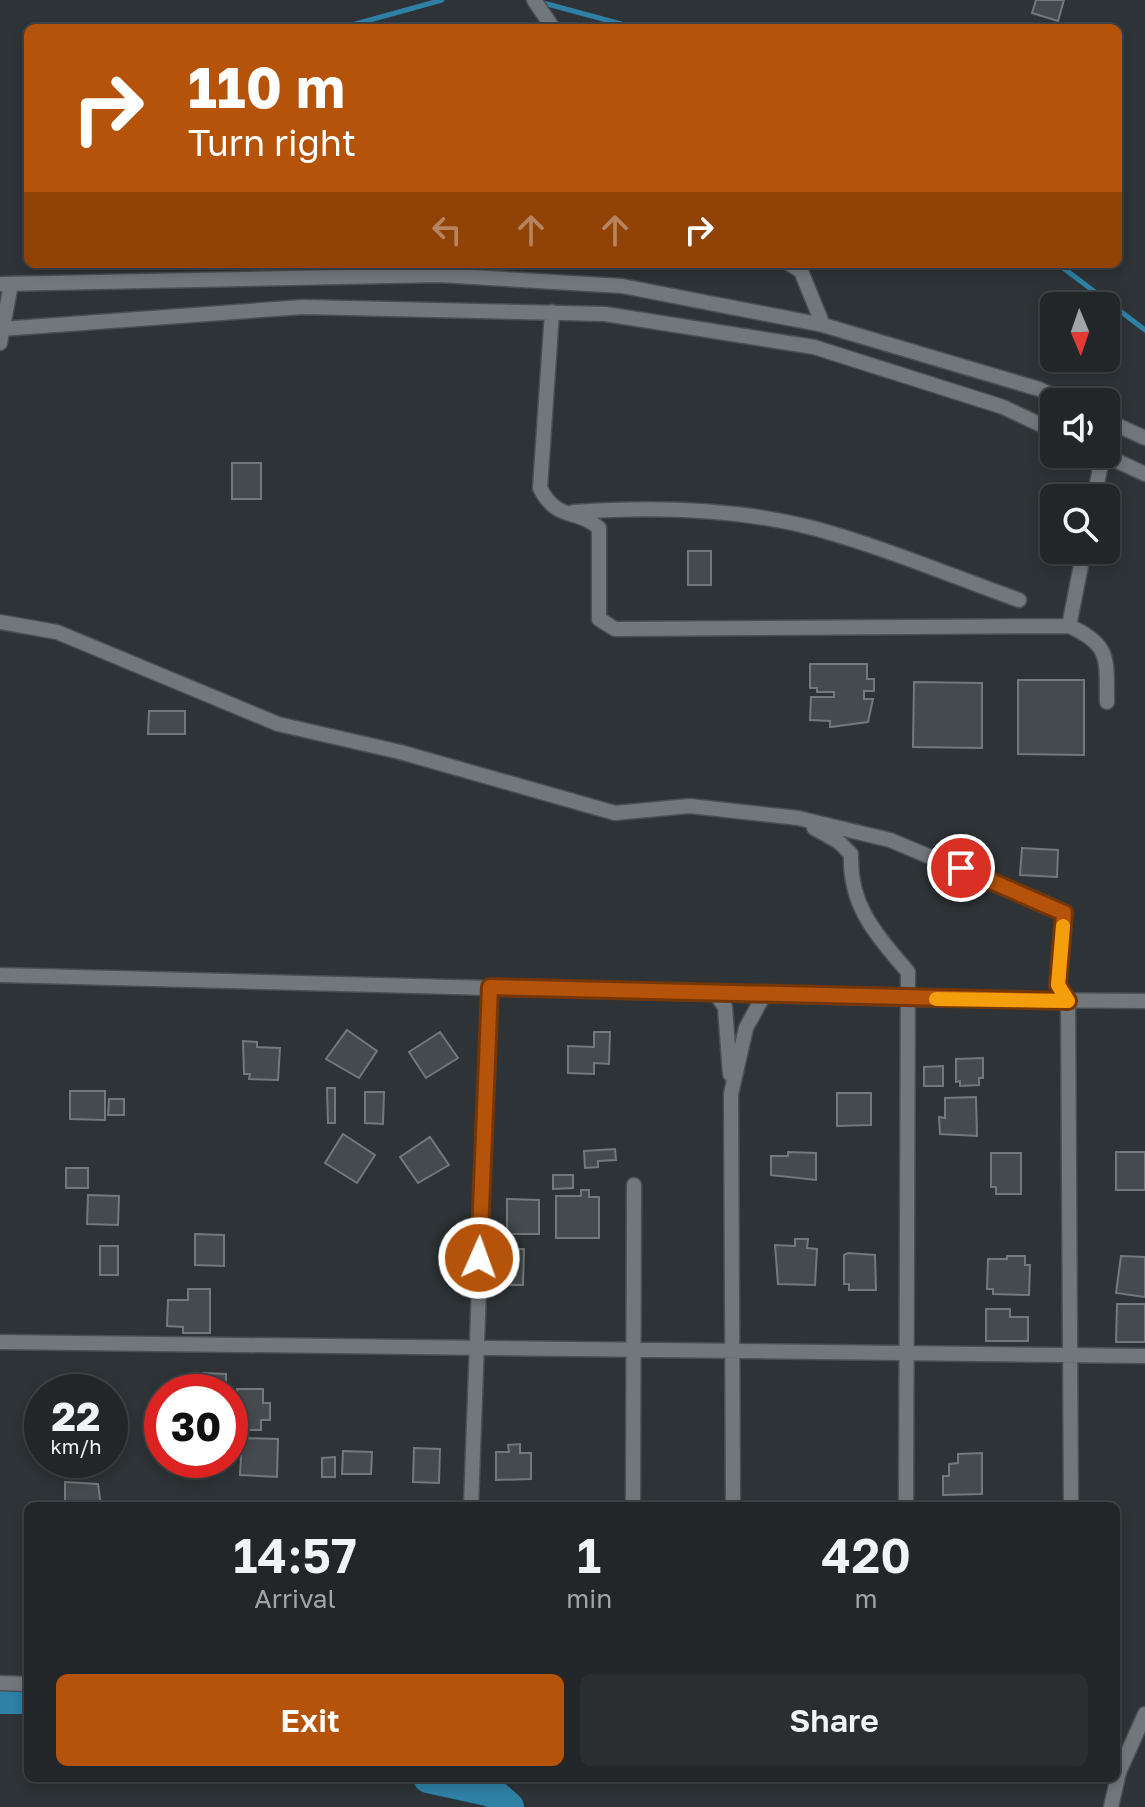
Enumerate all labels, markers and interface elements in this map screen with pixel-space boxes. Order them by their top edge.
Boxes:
text: 110 m [188,53,345,120]
icon: right [56,56,160,160]
text: Turn right [188,121,356,164]
icon: left [425,208,469,252]
icon: ahead [509,208,553,252]
icon: ahead [593,208,637,252]
icon: right [677,208,721,252]
north arrow [1040,292,1120,372]
map controls [1040,292,1120,564]
button: sound [1040,388,1120,468]
button: search [1040,484,1120,564]
pin [927,834,995,902]
icon: arrive [939,846,983,890]
position arrow [437,1216,521,1300]
speed limit sign: 30 [144,1374,248,1478]
text: 22 [52,1392,100,1440]
text: km/h [51,1434,101,1458]
text: 14:57 [233,1526,357,1584]
text: 1 [577,1526,601,1584]
text: 420 [821,1526,911,1584]
text: Arrival [254,1583,336,1614]
text: min [566,1583,612,1614]
text: m [855,1583,878,1614]
button: Exit [56,1674,564,1766]
button: Share [580,1674,1088,1766]

